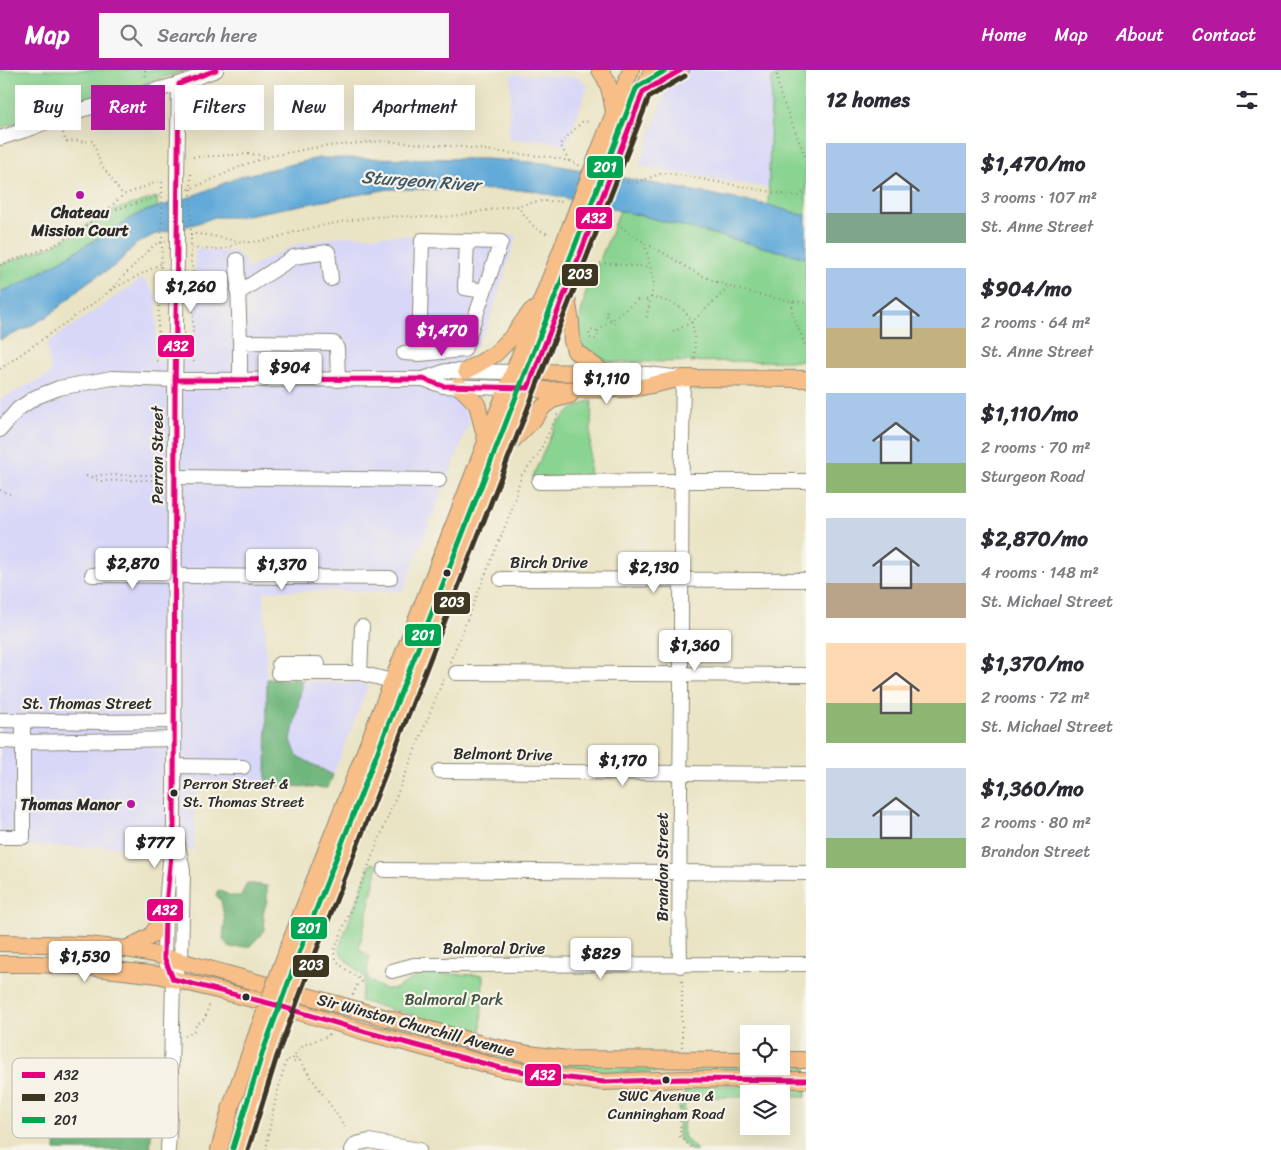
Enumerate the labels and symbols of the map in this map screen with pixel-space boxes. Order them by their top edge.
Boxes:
line badge: 201 [586,155,624,179]
text: 201 [593,155,616,180]
water label: Sturgeon River [361,161,485,201]
marker: Chateau Mission Court [74,189,86,201]
place label: Chateau Mission Court [30,198,129,245]
line badge: A32 [575,206,613,230]
text: A32 [581,206,607,231]
text: 203 [567,262,593,287]
line badge: 203 [561,263,599,287]
pin: $1,260 [150,270,232,313]
pin: $1,470 [401,314,483,357]
line badge: A32 [157,334,195,358]
text: A32 [163,334,189,359]
pin: $904 [260,352,320,394]
pin: $1,110 [566,362,648,405]
street label: Perron Street [143,405,172,504]
pin: $2,870 [92,548,174,590]
pin: $1,370 [241,548,323,591]
street label: Birch Drive [510,548,588,577]
pin: $2,130 [613,552,695,594]
unlabelled marker [442,568,452,578]
text: 203 [439,590,465,615]
line badge: 203 [433,591,471,615]
line badge: 201 [404,623,442,647]
text: 201 [411,623,434,648]
pin: $1,360 [654,630,736,672]
street label: St. Thomas Street [22,689,152,718]
street label: Belmont Drive [453,739,553,769]
pin: $1,170 [582,744,664,787]
place label: Perron Street & St. Thomas Street [183,771,305,815]
marker: Perron Street & St. Thomas Street [169,788,179,798]
place label: Thomas Manor [20,790,122,819]
marker: Thomas Manor [125,798,137,810]
street label: Brandon Street [648,812,677,922]
pin: $777 [125,826,185,869]
line badge: A32 [146,898,184,922]
text: A32 [152,898,178,923]
line badge: 201 [290,916,328,940]
text: 201 [297,916,320,941]
street label: Balmoral Drive [443,934,545,963]
pin: $829 [571,938,631,980]
pin: $1,530 [44,940,126,983]
text: 203 [298,953,324,978]
line badge: 203 [292,954,330,978]
street label: Sir Winston Churchill Avenue [314,985,518,1065]
park label: Balmoral Park [404,985,504,1014]
unlabelled marker [241,992,251,1002]
legend [12,1058,178,1138]
text: A32 [53,1063,79,1088]
line badge: A32 [524,1063,562,1087]
text: A32 [530,1063,556,1088]
marker: SWC Avenue & Cunningham Road [661,1075,671,1085]
place label: SWC Avenue & Cunningham Road [608,1083,725,1127]
text: 203 [54,1085,79,1110]
text: 201 [54,1108,77,1133]

